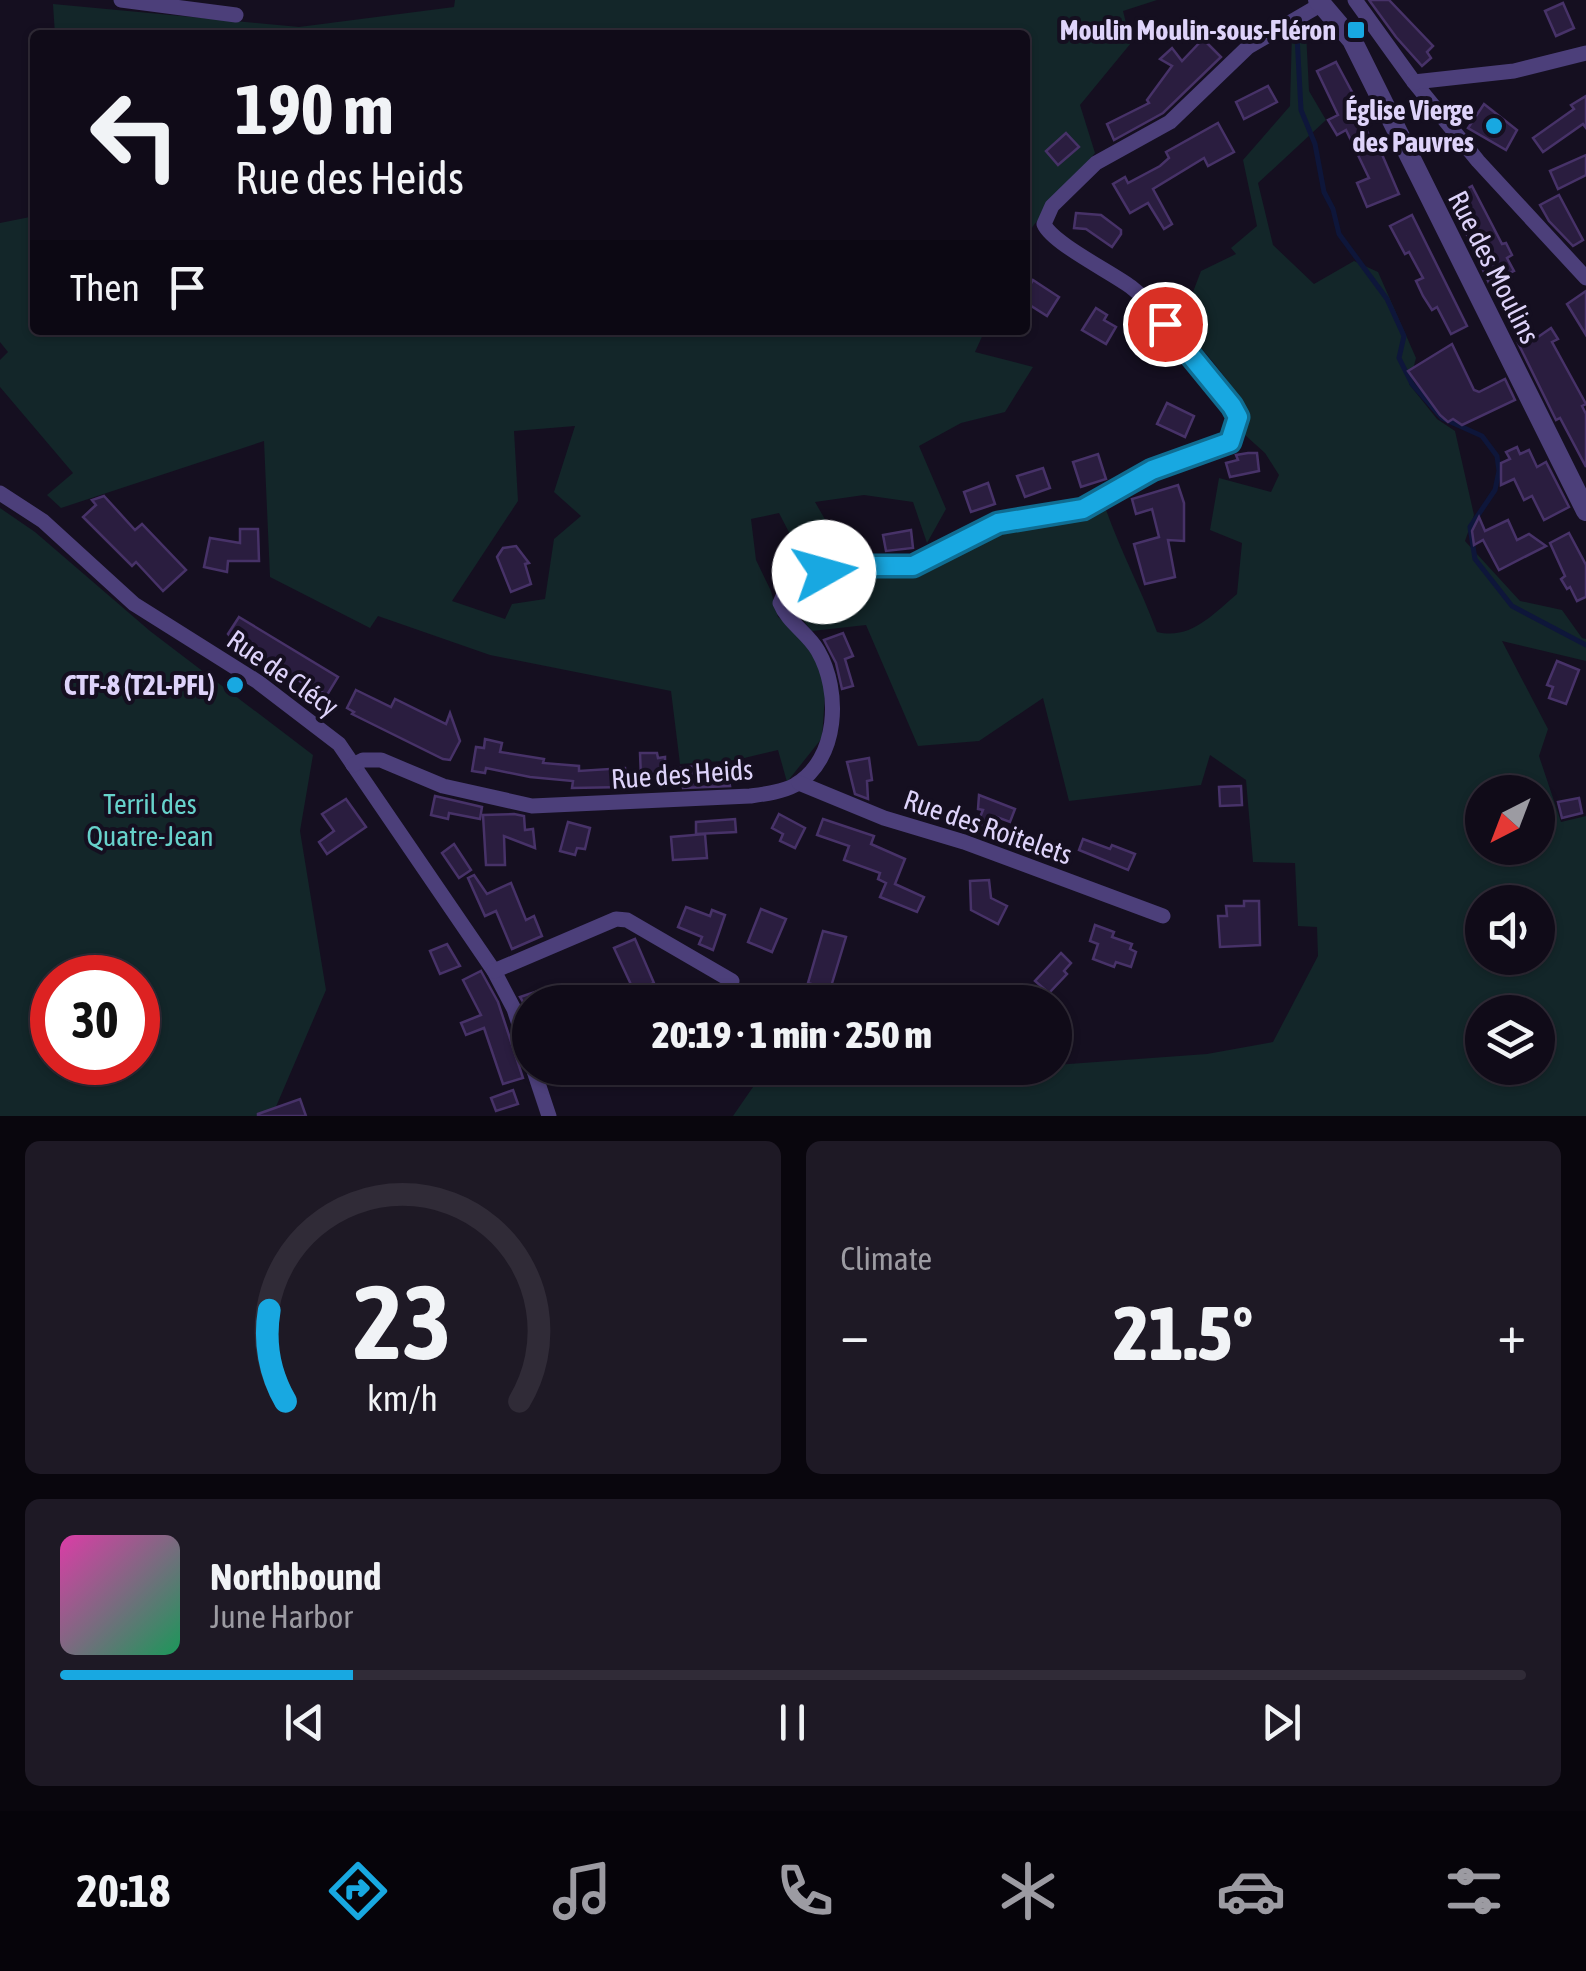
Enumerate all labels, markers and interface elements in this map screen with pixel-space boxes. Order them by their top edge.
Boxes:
place label: Moulin Moulin-sous-Fléron [1060,14,1336,46]
marker: Moulin Moulin-sous-Fléron [1345,19,1367,41]
text: 190 m [235,69,394,149]
icon: left [70,70,200,200]
place label: Église Vierge des Pauvres [1345,94,1474,158]
marker: Église Vierge des Pauvres [1483,115,1505,137]
text: Rue des Heids [235,152,464,204]
street label: Rue des Moulins [1442,186,1546,348]
icon: arrive [160,260,215,315]
text: Then [70,266,140,309]
pin [1123,282,1208,367]
icon: arrive [1138,297,1193,352]
position arrow [772,520,876,624]
street label: Rue de Clécy [221,623,345,723]
place label: CTF-8 (T2L-PFL) [64,669,215,701]
marker: CTF-8 (T2L-PFL) [224,674,246,696]
street label: Rue des Heids [610,753,754,795]
north arrow [1465,775,1555,865]
map controls [1465,775,1555,1085]
street label: Rue des Roitelets [900,783,1076,871]
park label: Terril des Quatre-Jean [86,788,214,852]
button: sound [1465,885,1555,975]
speed limit sign: 30 [30,955,160,1085]
button: layers [1465,995,1555,1085]
text: 20:19 · 1 min · 250 m [652,1013,932,1056]
text: Climate [841,1240,932,1277]
text: 23 [354,1262,452,1381]
text: 21.5° [1113,1290,1253,1376]
text: − [841,1302,869,1365]
text: + [1497,1302,1526,1365]
text: km/h [367,1378,438,1419]
text: Northbound [210,1555,381,1598]
text: June Harbor [210,1598,353,1635]
icon: previous [277,1695,332,1750]
icon: pause [765,1695,820,1750]
icon: next [1254,1695,1309,1750]
icon: directions [323,1856,393,1926]
icon: music [547,1856,617,1926]
icon: phone [770,1856,840,1926]
icon: climate [993,1856,1063,1926]
icon: car [1216,1856,1286,1926]
icon: filters [1439,1856,1509,1926]
text: 20:18 [77,1865,170,1917]

